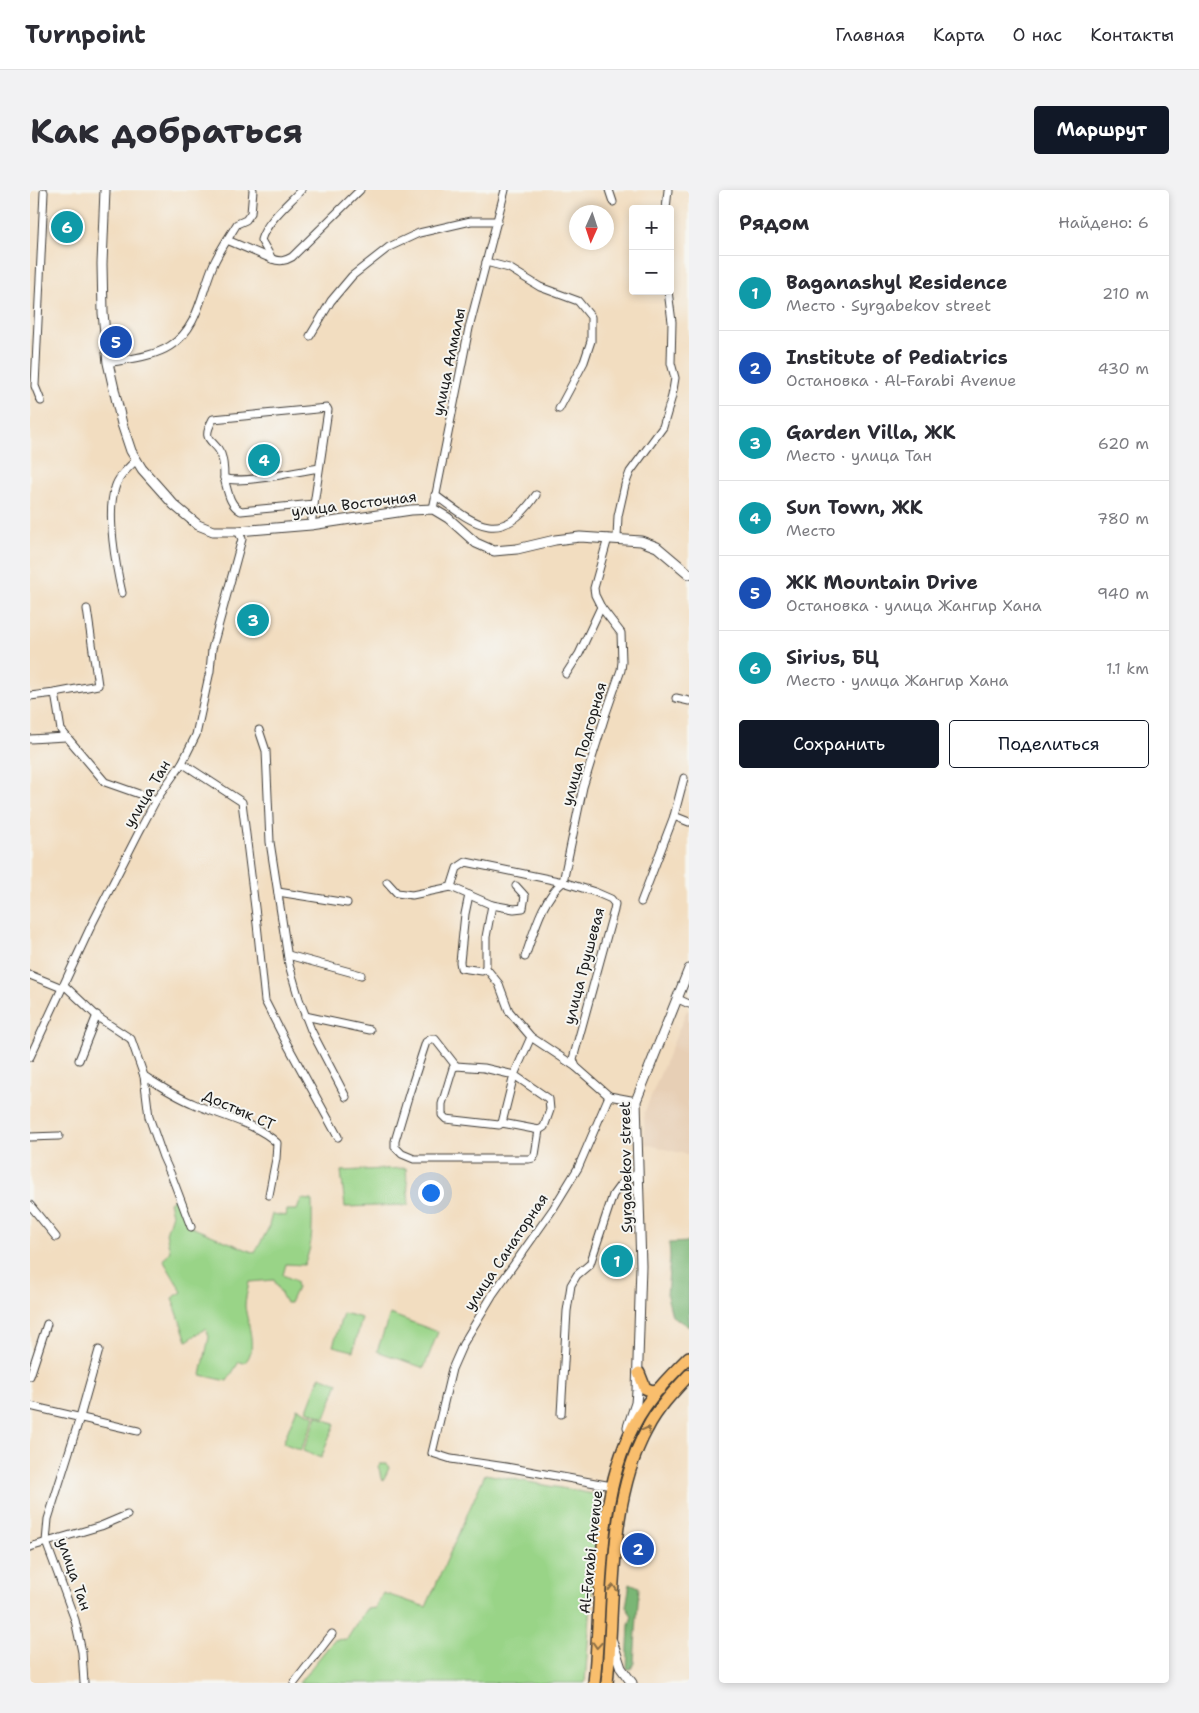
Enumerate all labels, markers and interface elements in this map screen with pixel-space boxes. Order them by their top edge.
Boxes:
text: Turnpoint [25,19,146,51]
text: Главная [835,23,905,47]
text: Карта [933,23,985,47]
text: О нас [1013,23,1062,47]
text: Контакты [1090,23,1174,47]
button: Маршрут [1034,106,1169,154]
text: Как добраться [30,107,303,154]
north arrow [569,205,614,250]
map controls [629,205,674,295]
button: + [629,205,674,250]
pin: 6 [51,208,83,246]
text: Рядом [739,209,809,237]
text: Найдено: 6 [1058,212,1149,233]
button: − [629,250,674,295]
text: Baganashyl Residence [786,270,1008,295]
text: 1 [751,283,759,304]
text: 210 m [1102,283,1149,304]
text: Место · Syrgabekov street [786,295,991,316]
street label: улица Алмалы [428,306,470,418]
pin: 5 [100,323,132,361]
text: Institute of Pediatrics [786,345,1008,370]
text: 2 [749,358,761,379]
text: 430 m [1098,358,1149,379]
text: Остановка · Al-Farabi Avenue [786,370,1016,391]
text: Garden Villa, ЖК [786,420,956,445]
text: 3 [749,433,761,454]
text: 620 m [1098,433,1149,454]
pin: 4 [248,441,280,479]
text: Место · улица Тан [786,445,932,466]
street label: улица Восточная [290,486,418,522]
text: Sun Town, ЖК [786,495,923,520]
text: 4 [749,508,761,529]
text: 780 m [1097,508,1149,529]
text: Место [786,520,836,541]
text: ЖК Mountain Drive [786,570,978,595]
text: 5 [750,583,760,604]
text: 940 m [1097,583,1149,604]
text: Остановка · улица Жангир Хана [786,595,1042,616]
pin: 3 [237,601,269,639]
text: Sirius, БЦ [786,645,879,670]
text: 6 [749,658,761,679]
text: 1.1 km [1106,658,1149,679]
text: Место · улица Жангир Хана [786,670,1008,691]
street label: улица Подгорная [557,680,611,808]
button: Сохранить [739,720,939,768]
button: Поделиться [949,720,1149,768]
street label: улица Тан [119,756,175,832]
street label: улица Грушевая [559,905,609,1027]
street label: Достык СТ [200,1085,278,1135]
street label: Syrgabekov street [615,1101,637,1233]
your location [418,1180,444,1206]
street label: улица Санаторная [459,1190,553,1314]
pin: 1 [601,1242,633,1280]
one-way arrow [640,1426,650,1435]
street label: Al-Farabi Avenue [575,1489,607,1615]
pin: 2 [622,1530,654,1568]
street label: улица Тан [52,1535,96,1613]
one-way arrow [608,1583,619,1591]
one-way arrow [591,1641,602,1649]

